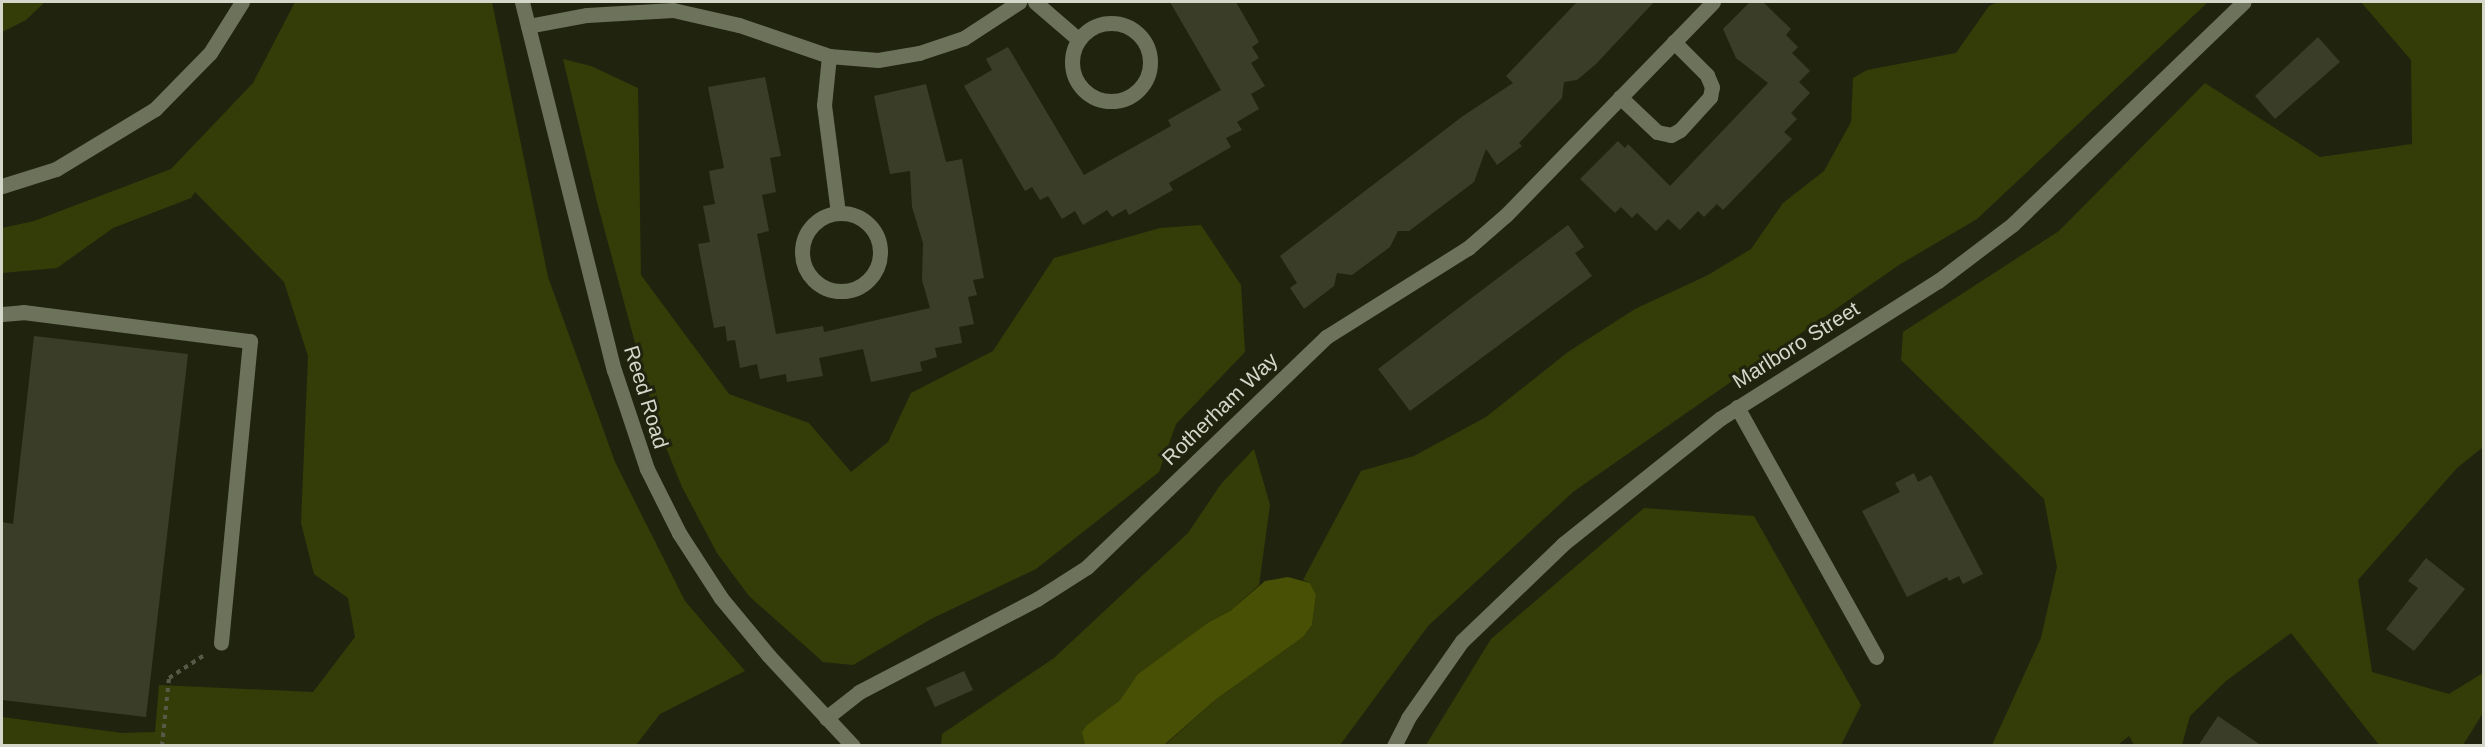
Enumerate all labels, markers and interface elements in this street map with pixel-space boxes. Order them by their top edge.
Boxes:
street label: Marlboro Street [1728,296,1864,394]
street label: Reed Road [618,343,674,451]
street label: Rotherham Way [1157,348,1283,470]

